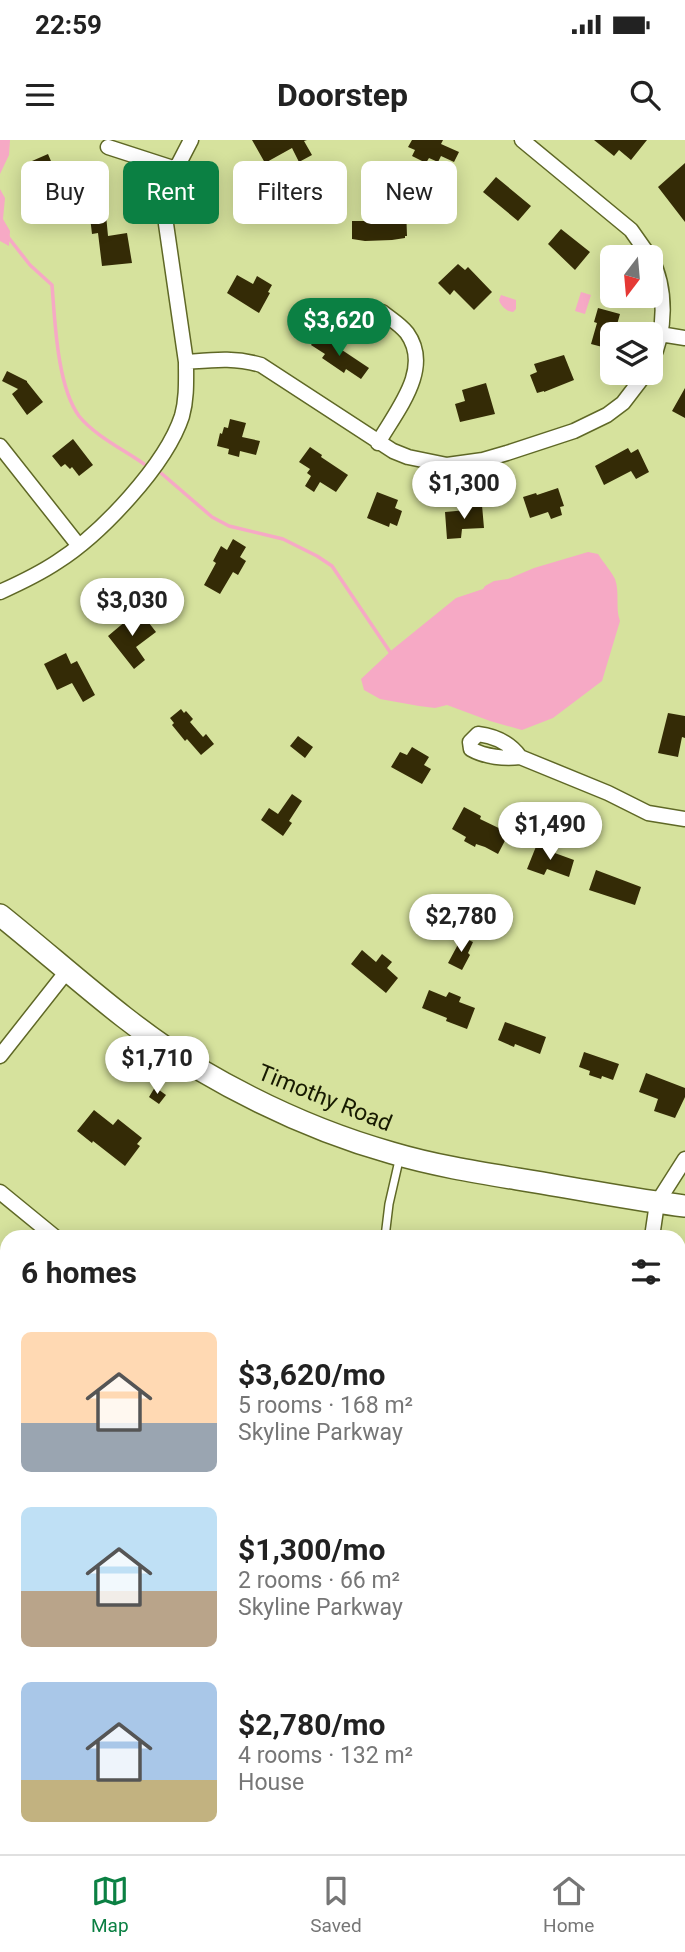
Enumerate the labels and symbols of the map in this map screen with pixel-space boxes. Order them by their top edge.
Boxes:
north arrow [600,245,663,308]
pin: $3,620 [282,298,396,358]
pin: $1,300 [407,462,521,521]
pin: $3,030 [75,578,189,638]
pin: $1,490 [493,802,607,862]
pin: $2,780 [404,894,518,954]
pin: $1,710 [100,1037,214,1096]
street label: Timothy Road [254,1059,396,1137]

